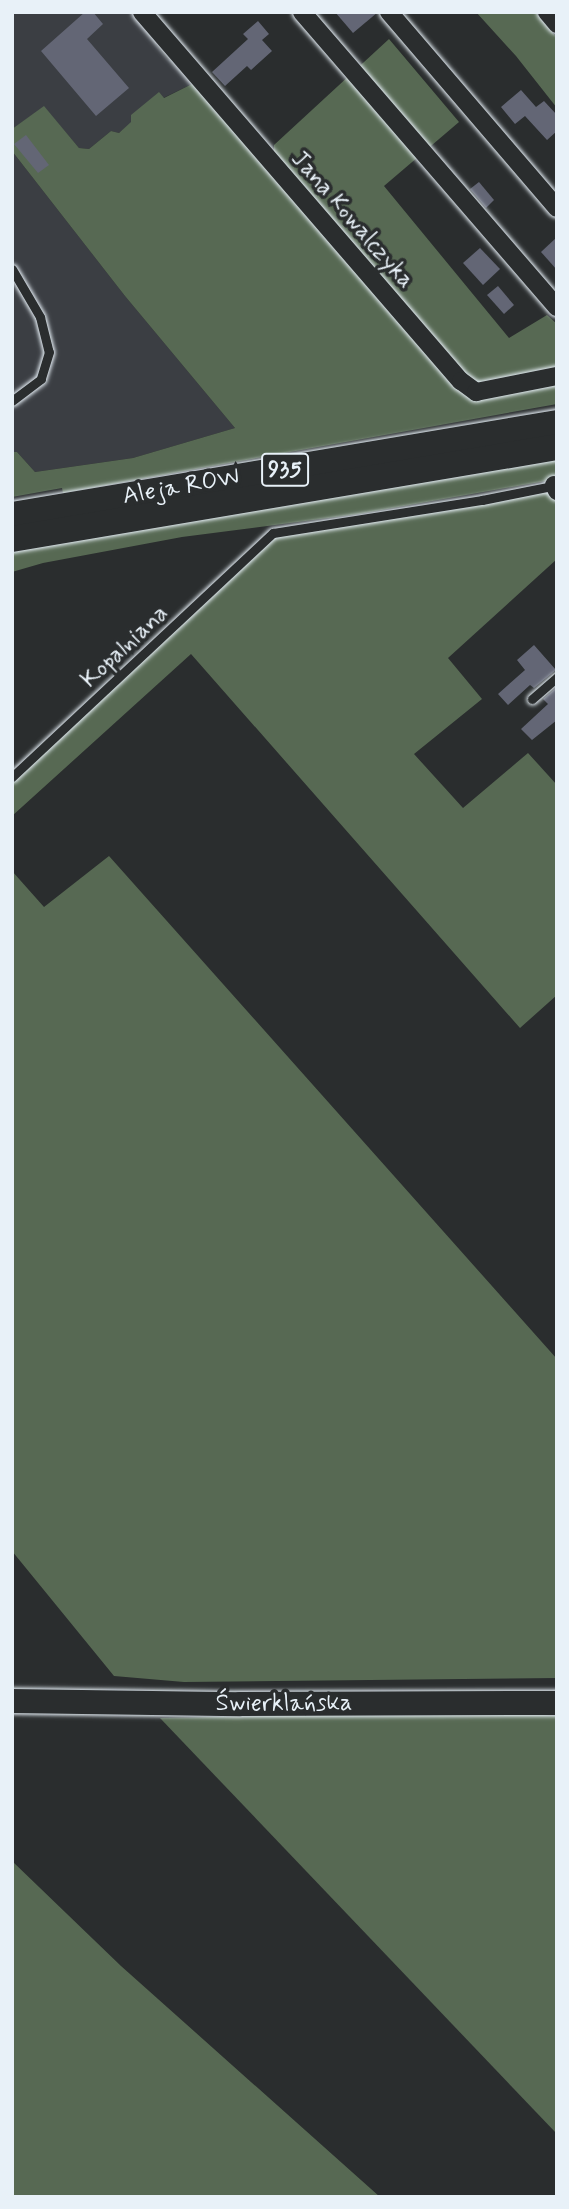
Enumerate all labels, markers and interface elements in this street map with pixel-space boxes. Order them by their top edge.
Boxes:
street label: Jana Kowalczyka [284,144,420,296]
road number: 935 [260,450,310,490]
street label: Aleja ROW [123,463,239,511]
street label: Kopalniana [75,599,175,695]
street label: Świerklańska [216,1690,352,1718]

